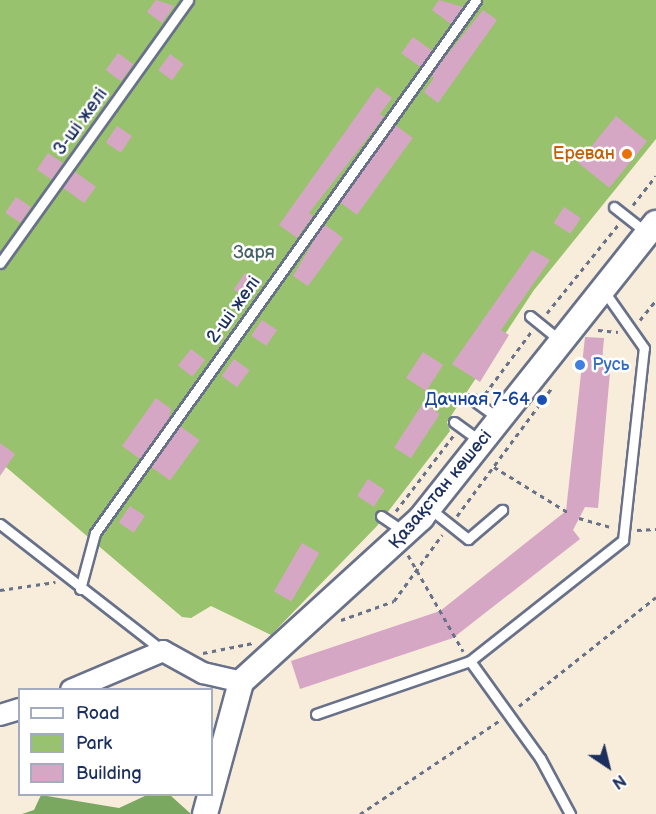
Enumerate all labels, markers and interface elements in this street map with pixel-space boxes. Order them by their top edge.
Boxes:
street label: 3-ші желі [49,84,113,160]
place label: Ереван [553,143,615,165]
marker: Ереван [620,147,634,161]
park label: Заря [233,242,275,264]
street label: 2-ші желі [202,272,266,348]
place label: Русь [592,354,629,376]
marker: Русь [573,358,587,372]
place label: Дачная 7-64 [424,389,530,411]
marker: Дачная 7-64 [535,393,549,407]
street label: Қазақстан көшесі [385,426,497,554]
legend [18,688,213,796]
text: Road [76,703,120,724]
text: Park [76,733,112,754]
north arrow [578,736,638,796]
text: Building [76,763,142,784]
text: N [608,770,629,792]

